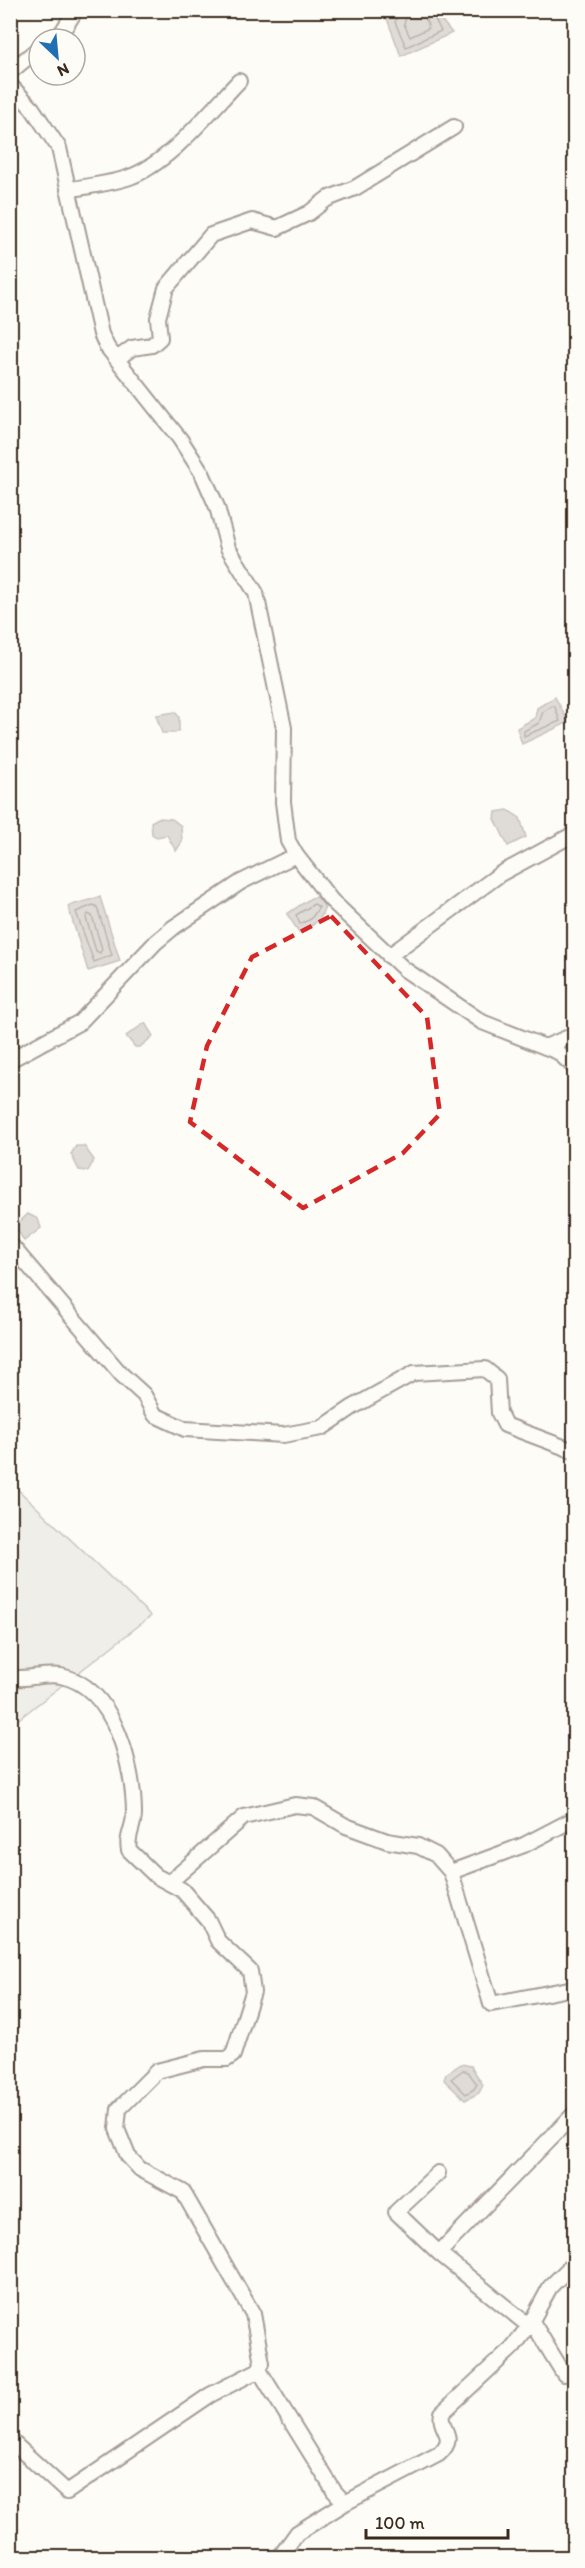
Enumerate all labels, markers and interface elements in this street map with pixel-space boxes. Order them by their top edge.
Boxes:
north arrow [27,27,87,87]
text: N [54,59,72,81]
scale bar [366,2502,508,2540]
text: 100 m [375,2512,425,2534]

